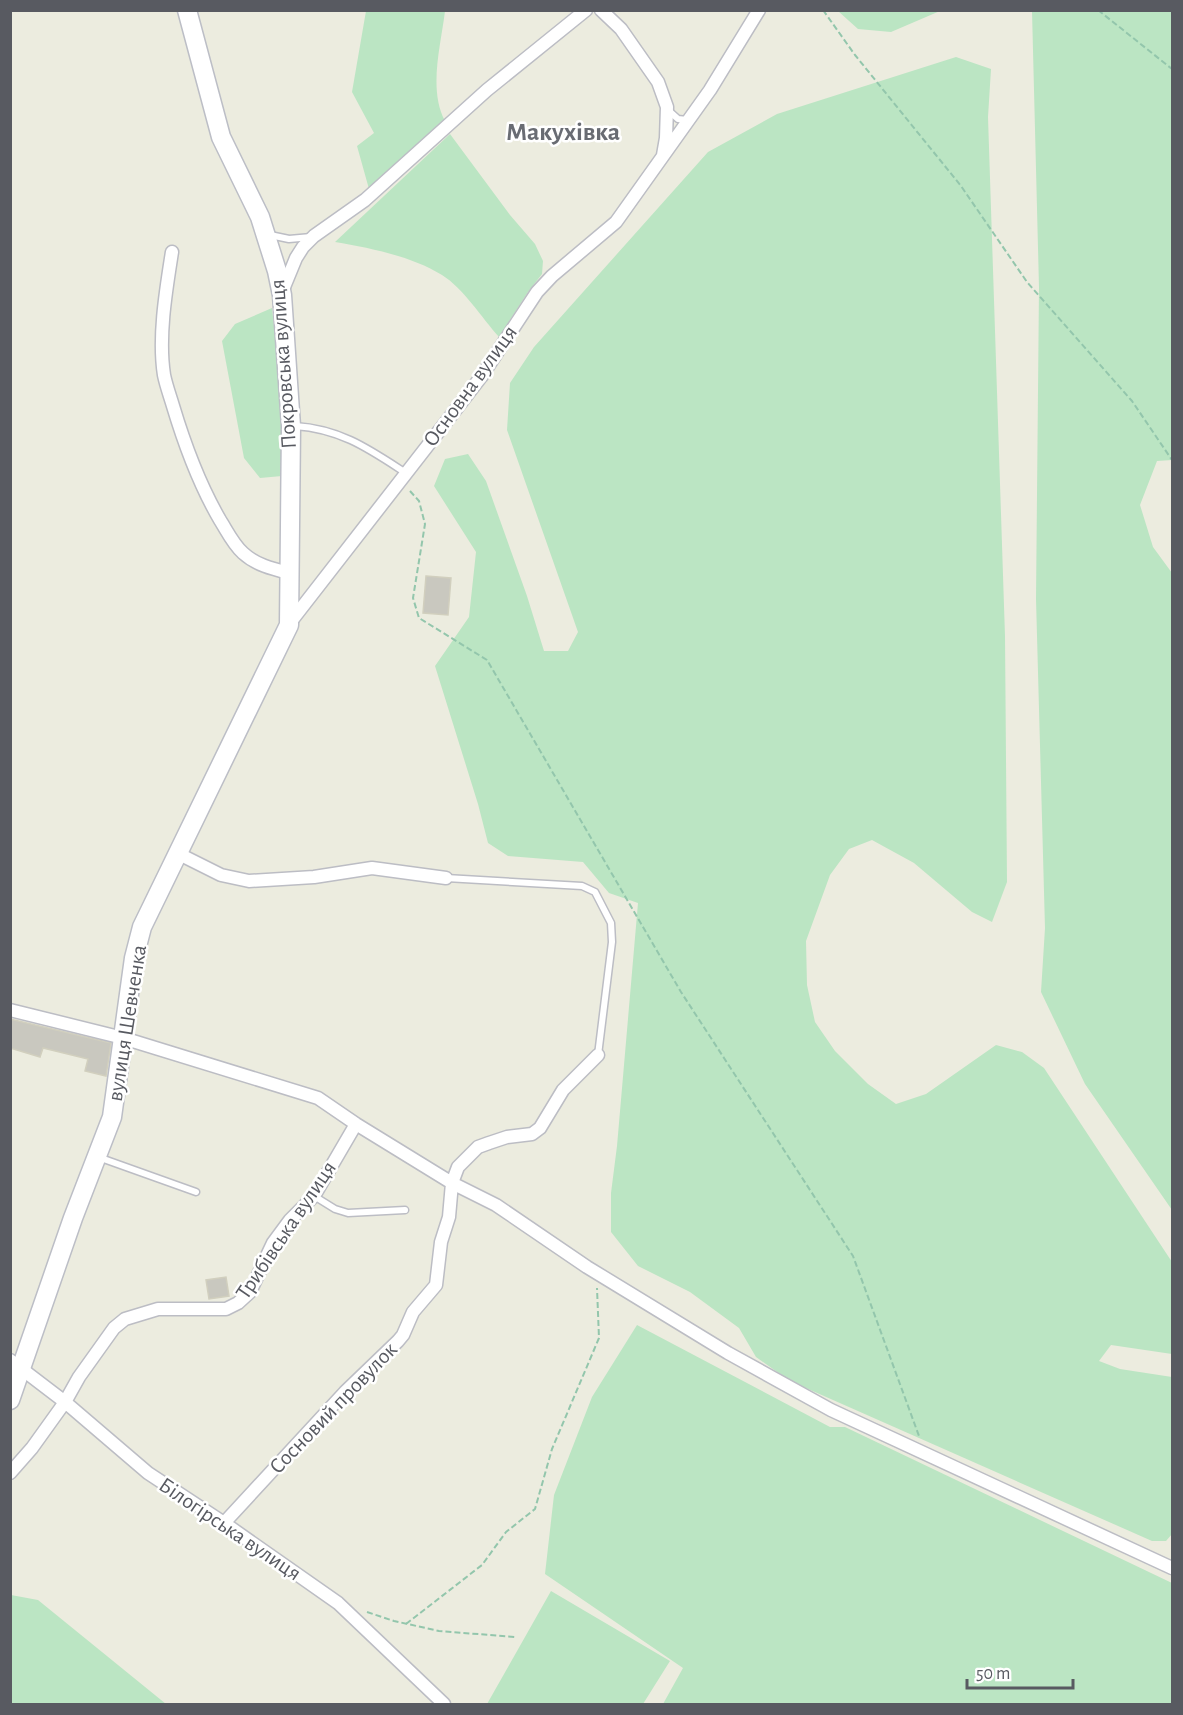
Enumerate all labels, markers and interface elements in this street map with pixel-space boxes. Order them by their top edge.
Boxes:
district label: Макухівка [506,119,620,145]
street label: Покровська вулиця [266,278,300,450]
street label: Основна вулиця [419,321,521,451]
street label: вулиця Шевченка [104,943,150,1103]
street label: Трибівська вулиця [232,1157,340,1303]
street label: Сосновий провулок [265,1338,401,1478]
street label: Білогірська вулиця [155,1473,305,1585]
scale bar [967,1652,1074,1690]
text: 50 m [976,1665,1010,1683]

